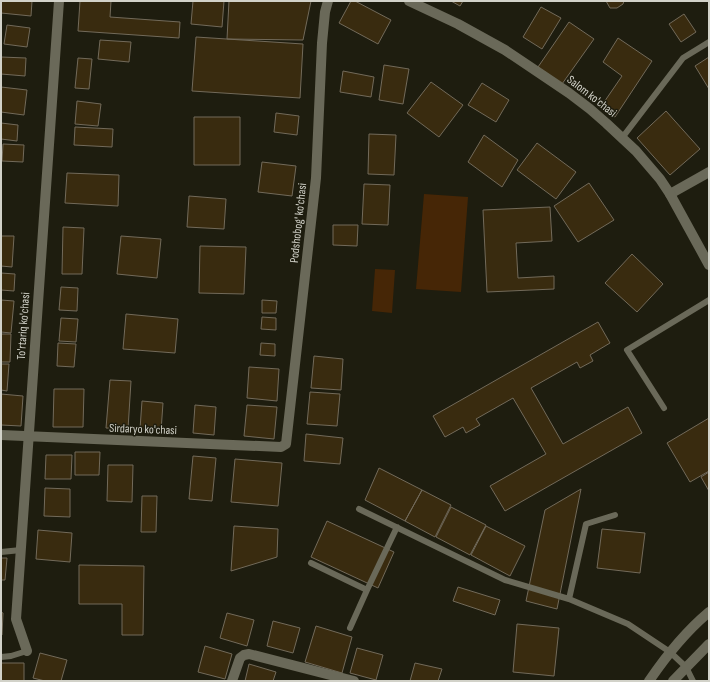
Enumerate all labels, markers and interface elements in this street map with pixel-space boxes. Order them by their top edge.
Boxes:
street label: Salom ko'chasi [564,72,620,120]
street label: Podshobog' ko'chasi [287,182,310,264]
street label: To'rtariq ko'chasi [14,292,33,360]
street label: Sirdaryo ko'chasi [109,421,177,438]

